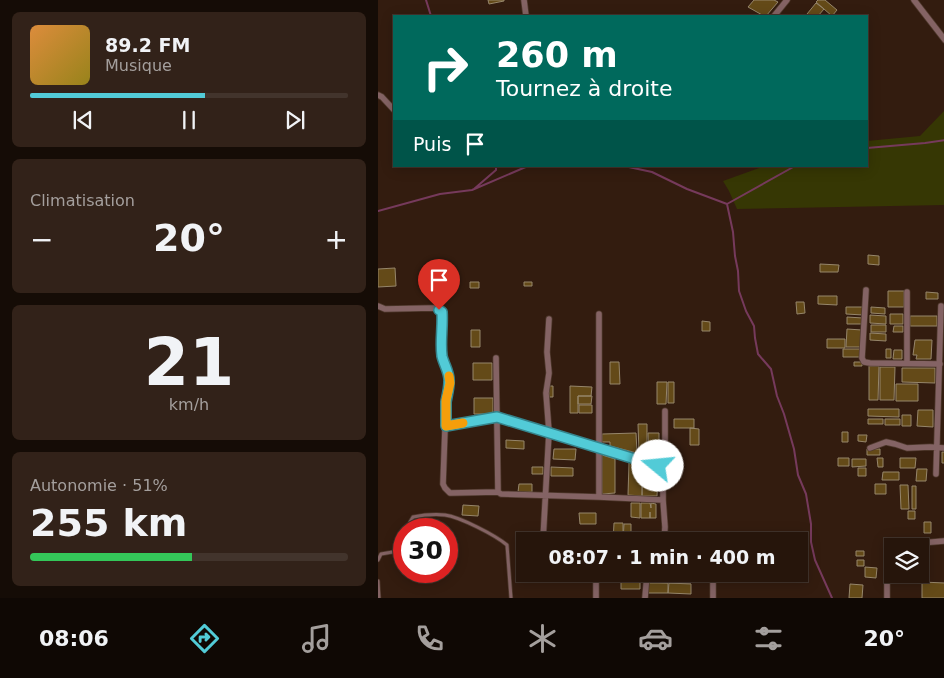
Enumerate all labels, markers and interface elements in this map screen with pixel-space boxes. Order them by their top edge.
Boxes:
text: 89.2 FM [105,34,190,56]
icon: right [413,35,478,100]
text: 260 m [496,35,618,75]
text: Musique [105,56,172,75]
text: Tournez à droite [496,76,673,101]
icon: previous [69,106,97,134]
icon: pause [175,106,203,134]
icon: next [281,106,309,134]
icon: arrive [461,130,489,158]
text: Puis [413,133,451,155]
text: Climatisation [30,191,135,210]
text: 20° [153,216,225,260]
text: − [30,223,53,256]
text: + [325,223,348,256]
pin [418,259,460,310]
icon: arrive [425,266,453,294]
text: 21 [144,325,234,400]
text: km/h [169,395,209,414]
position arrow [631,439,683,491]
text: Autonomie · 51% [30,476,168,495]
text: 255 km [30,501,187,545]
speed limit sign: 30 [393,518,458,583]
map controls [884,538,929,583]
button: layers [884,538,929,583]
text: 08:07 · 1 min · 400 m [548,546,776,568]
icon: directions [187,621,222,656]
icon: music [299,621,334,656]
icon: phone [412,621,447,656]
icon: climate [525,621,560,656]
icon: car [638,621,673,656]
icon: filters [751,621,786,656]
text: 08:06 [39,626,109,651]
text: 20° [863,626,905,651]

